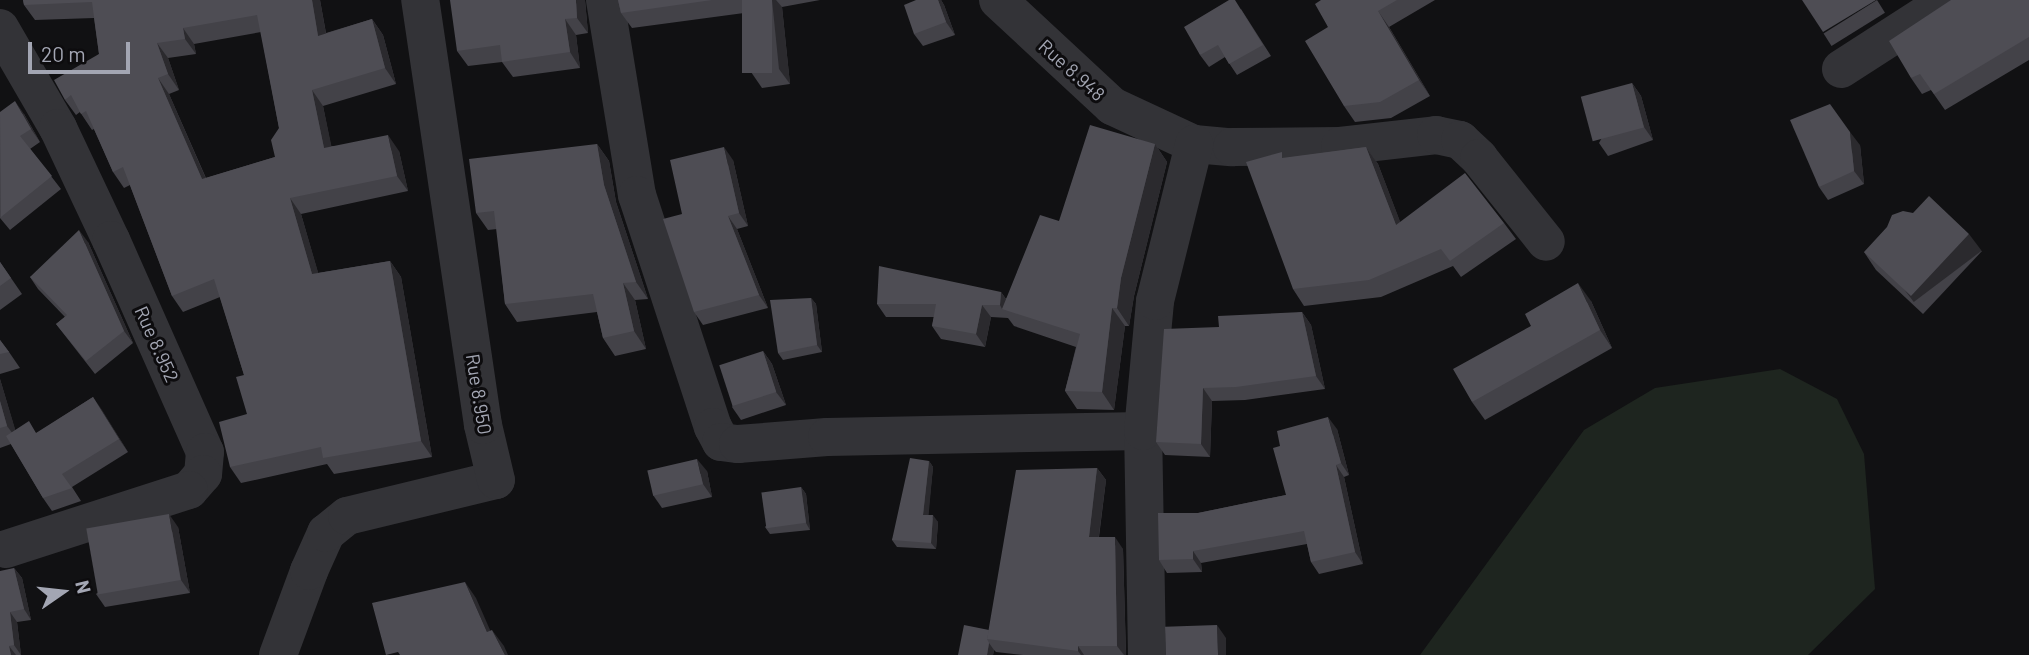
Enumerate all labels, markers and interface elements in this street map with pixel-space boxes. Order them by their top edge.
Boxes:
scale bar [32,28,133,72]
street label: Rue 8.948 [1034,34,1110,106]
text: 20 m [41,41,86,66]
street label: Rue 8.952 [130,302,184,386]
street label: Rue 8.950 [461,352,497,436]
north arrow [28,557,98,627]
text: N [71,578,97,596]

